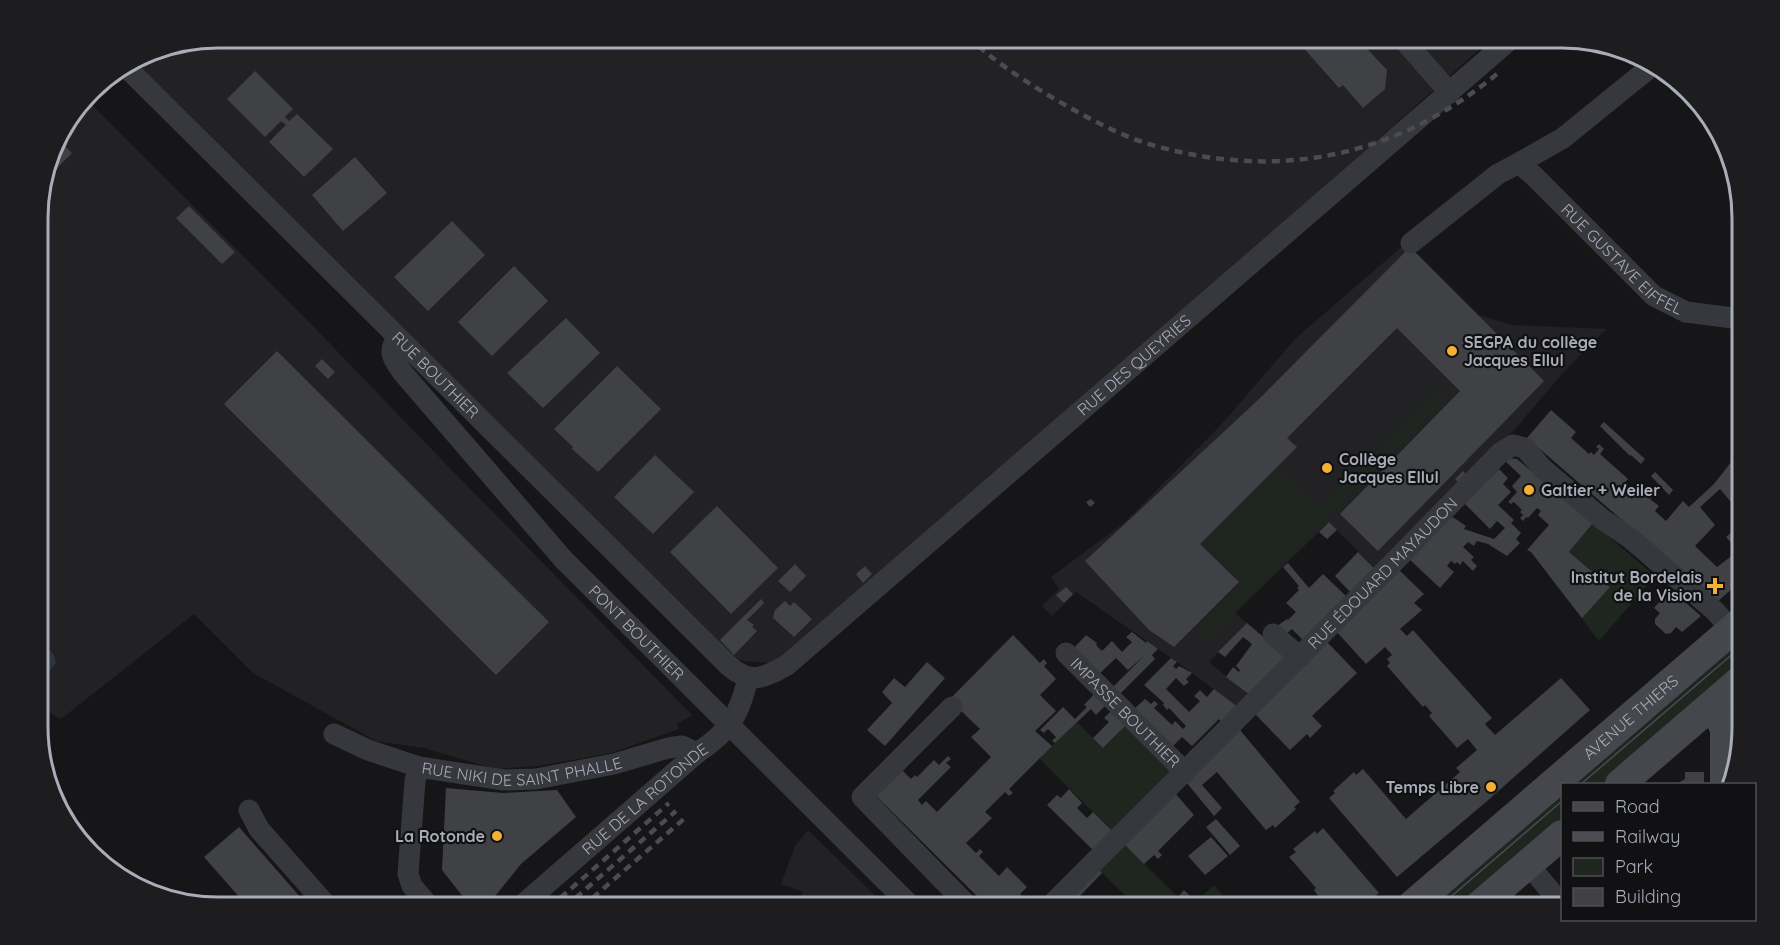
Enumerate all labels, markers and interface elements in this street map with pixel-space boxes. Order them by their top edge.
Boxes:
street label: RUE GUSTAVE EIFFEL [1557,199,1686,319]
street label: RUE DES QUEYRIES [1073,310,1195,420]
street label: RUE BOUTHIER [388,327,483,422]
place label: SEGPA du collège Jacques Ellul [1464,332,1597,370]
marker: SEGPA du collège Jacques Ellul [1445,344,1459,358]
place label: Collège Jacques Ellul [1339,449,1439,487]
marker: Collège Jacques Ellul [1320,461,1334,475]
place label: Galtier + Weiler [1541,480,1660,500]
marker: Galtier + Weiler [1522,483,1536,497]
street label: RUE ÉDOUARD MAYAUDON [1303,493,1461,653]
place label: Institut Bordelais de la Vision [1571,567,1702,605]
marker: Institut Bordelais de la Vision [1706,577,1724,595]
street label: PONT BOUTHIER [585,581,689,684]
street label: IMPASSE BOUTHIER [1066,653,1184,771]
street label: AVENUE THIERS [1579,671,1682,764]
street label: RUE DE LA ROTONDE [578,739,712,859]
street label: RUE NIKI DE SAINT PHALLE [420,752,624,790]
place label: Temps Libre [1386,777,1479,797]
marker: Temps Libre [1484,780,1498,794]
legend [1561,783,1756,921]
text: Road [1615,795,1660,818]
text: Railway [1615,825,1681,848]
place label: La Rotonde [395,826,485,846]
marker: La Rotonde [490,829,504,843]
text: Park [1615,855,1653,878]
text: Building [1615,885,1681,908]

